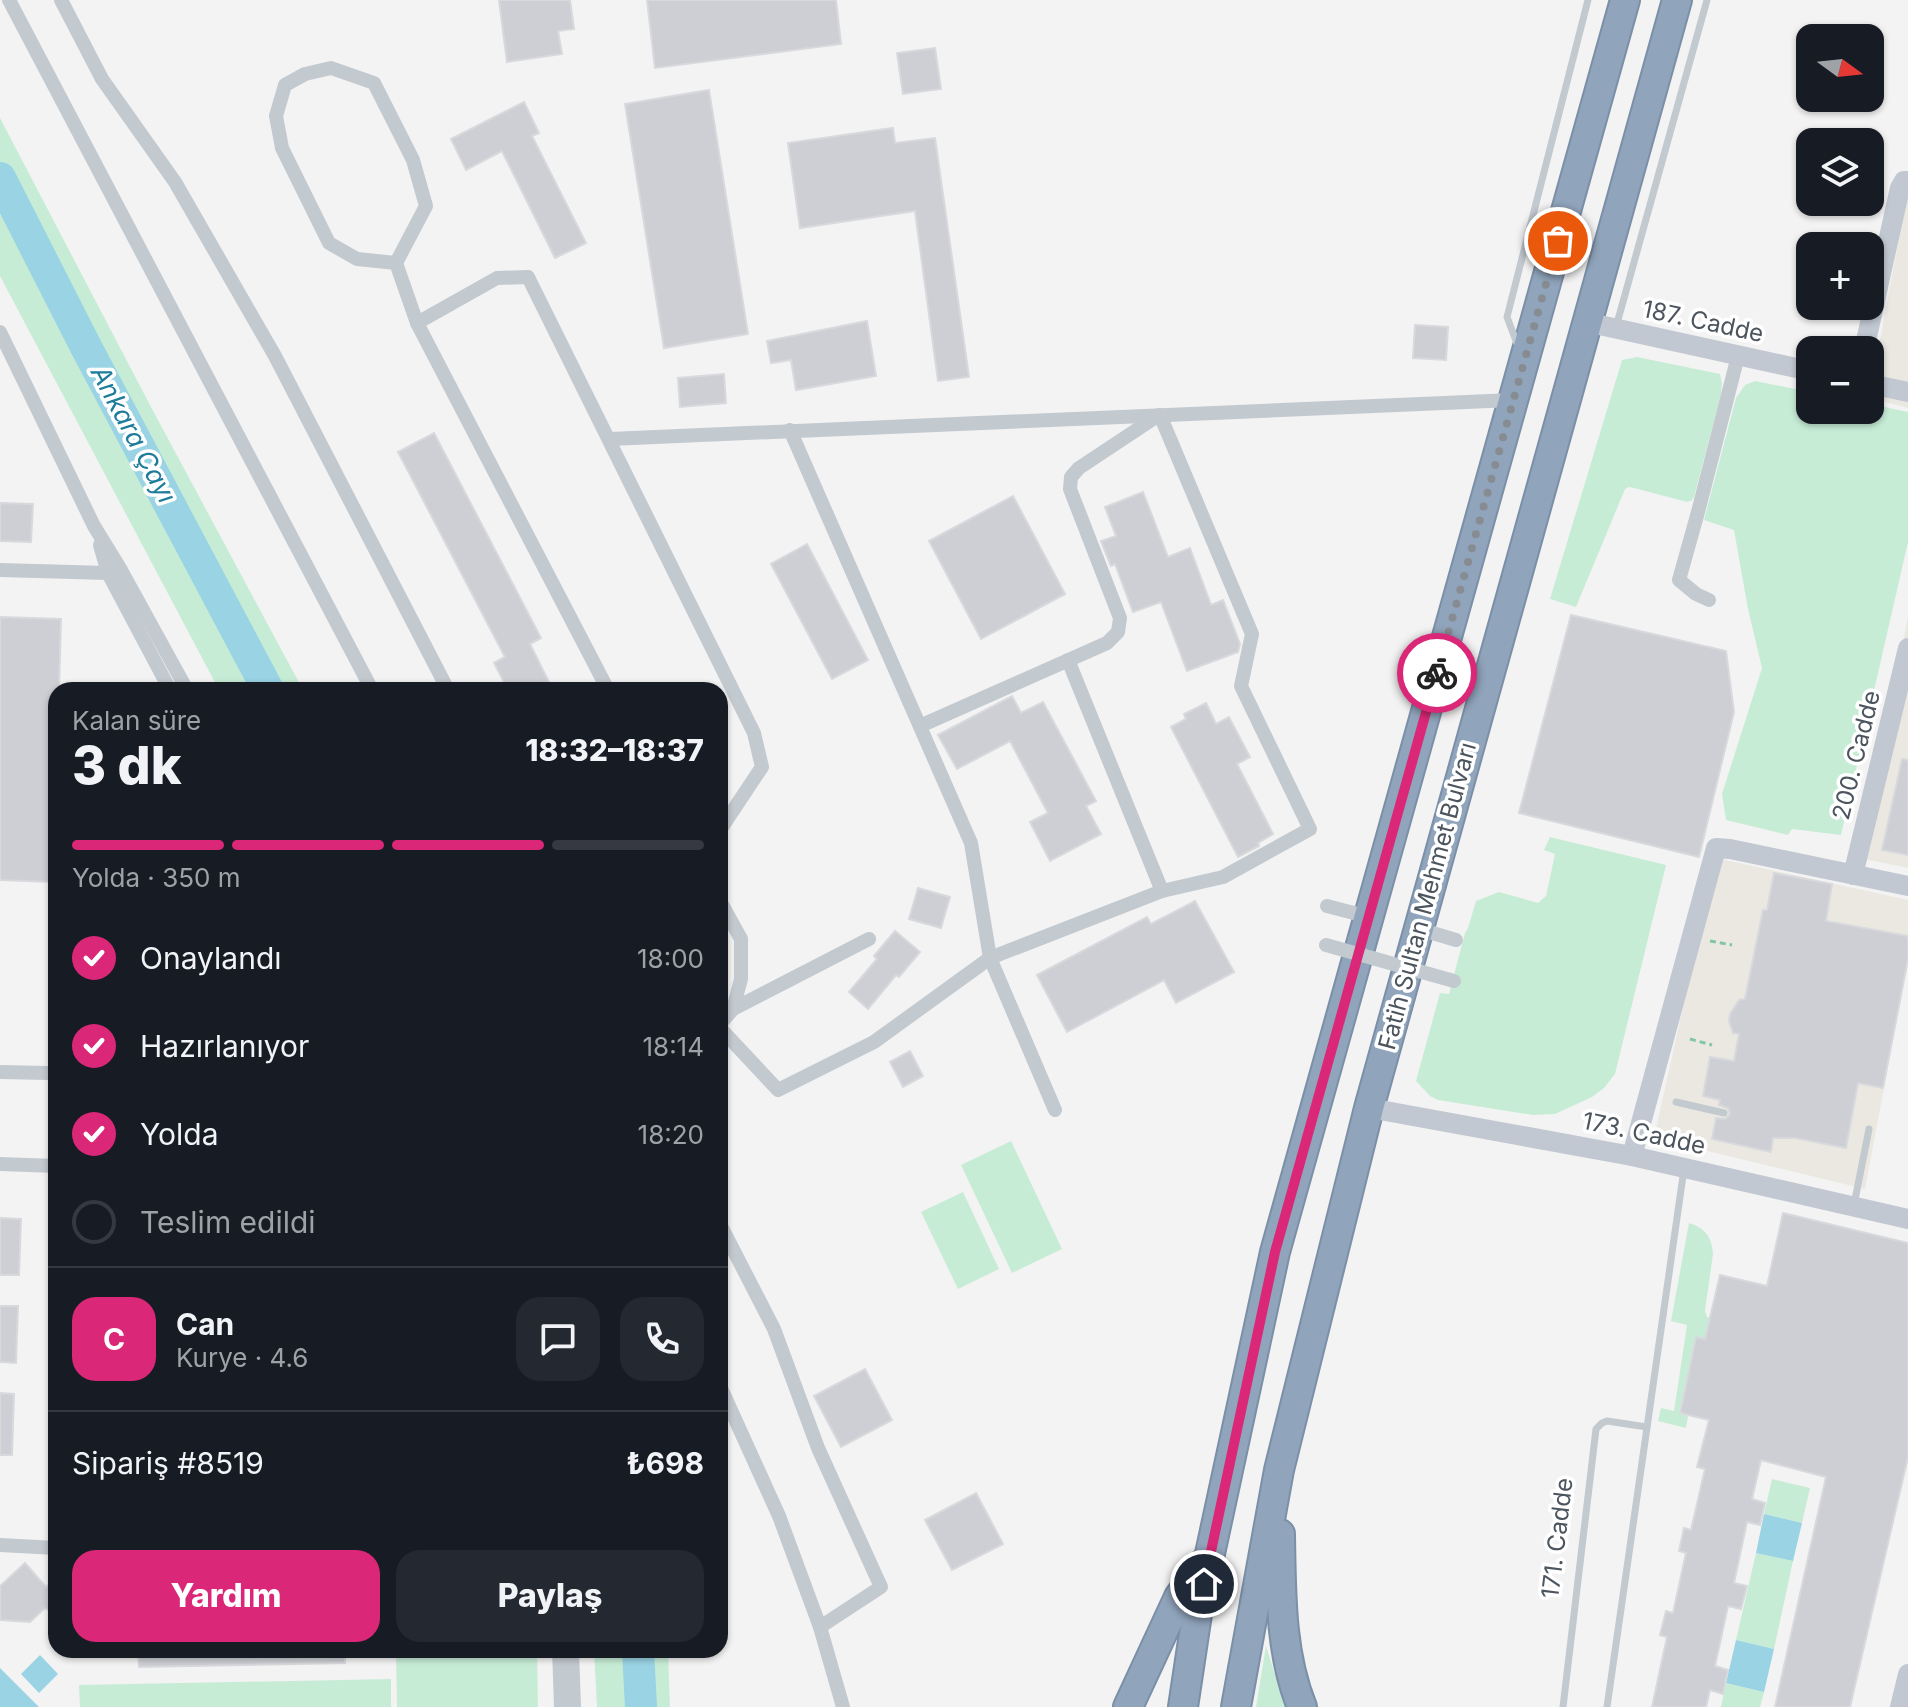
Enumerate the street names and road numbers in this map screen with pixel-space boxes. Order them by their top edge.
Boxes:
street label: 187. Cadde [1640,294,1766,348]
street label: 200. Cadde [1826,687,1886,823]
street label: Fatih Sultan Mehmet Bulvarı [1372,739,1482,1053]
street label: 173. Cadde [1580,1106,1708,1160]
street label: 171. Cadde [1535,1476,1579,1600]

